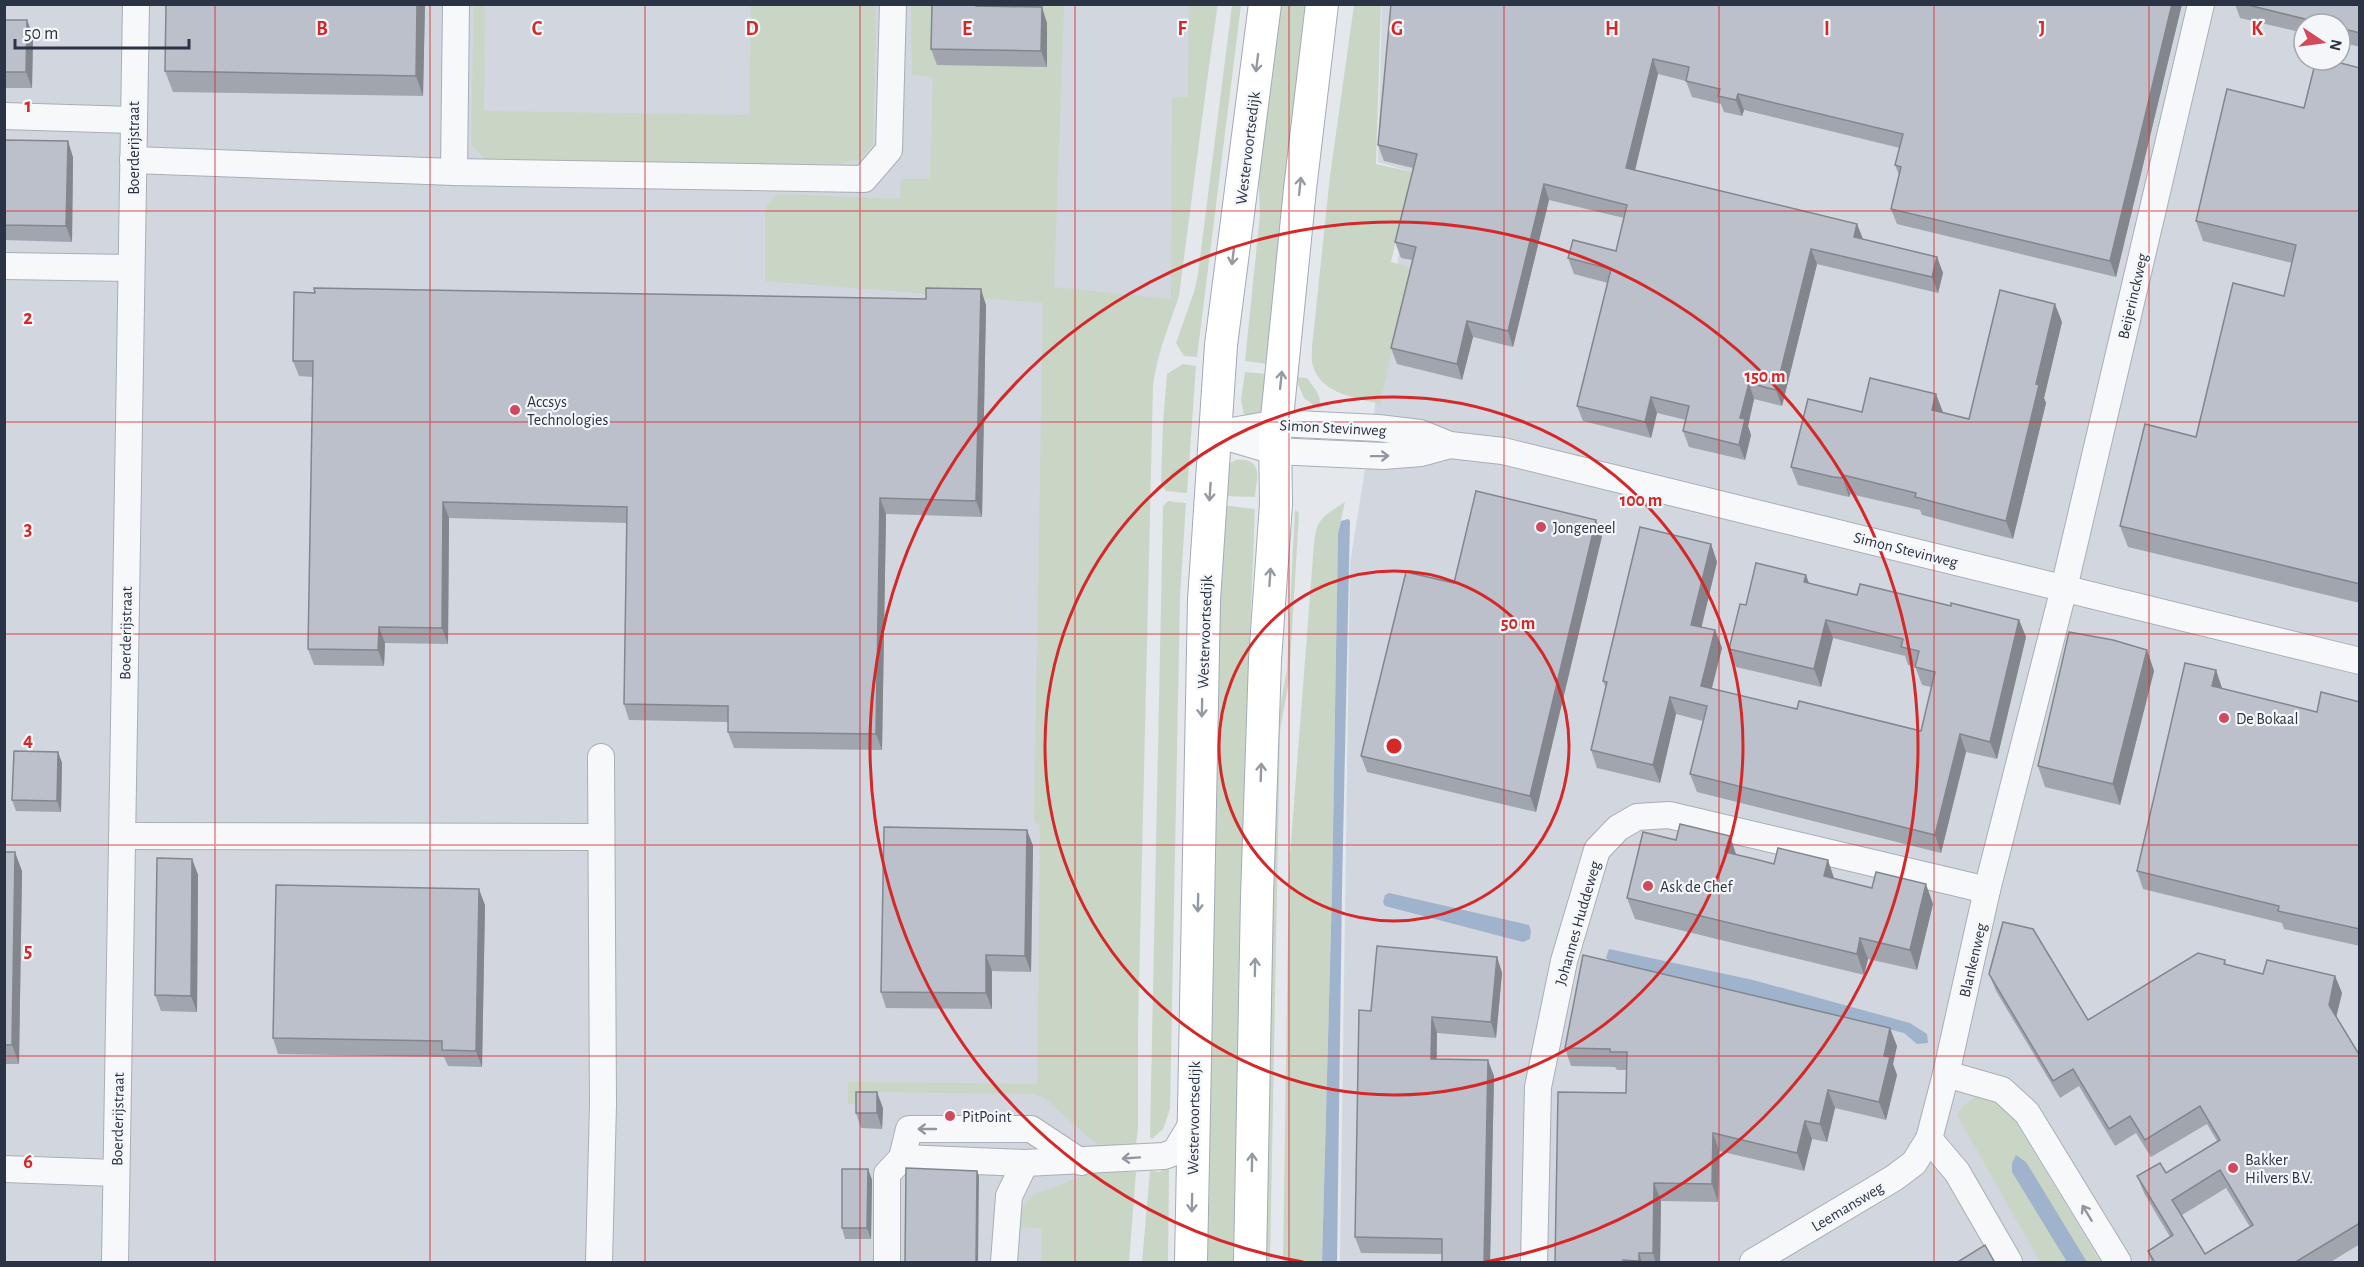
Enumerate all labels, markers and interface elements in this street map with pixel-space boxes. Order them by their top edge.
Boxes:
scale bar [15,12,189,50]
north arrow [2292,12,2352,72]
text: B [316,19,328,39]
text: C [532,19,543,39]
text: D [745,19,759,39]
text: E [962,19,972,39]
text: F [1177,19,1187,39]
text: G [1391,19,1403,39]
text: H [1605,19,1619,39]
text: I [1824,19,1830,39]
text: J [2039,19,2045,39]
text: K [2251,19,2263,39]
text: 50 m [24,25,58,43]
text: N [2327,38,2345,52]
one-way arrow [1252,52,1263,72]
street label: Westervoortsedijk [1233,90,1264,206]
text: 1 [24,96,32,116]
street label: Boerderijstraat [126,101,143,195]
one-way arrow [1295,177,1306,197]
one-way arrow [1227,246,1238,265]
street label: Beijerinckweg [2115,252,2152,341]
text: 2 [23,308,33,328]
text: 150 m [1745,368,1785,386]
one-way arrow [1276,371,1287,391]
place label: Accsys Technologies [527,394,608,428]
marker: Accsys Technologies [508,403,522,417]
street label: Simon Stevinweg [1279,417,1387,439]
one-way arrow [1370,450,1390,462]
one-way arrow [1205,482,1216,501]
text: 100 m [1620,492,1662,510]
text: 3 [24,519,32,539]
marker: Jongeneel [1534,520,1548,534]
place label: Jongeneel [1553,520,1616,536]
street label: Simon Stevinweg [1852,529,1960,571]
one-way arrow [1265,568,1276,588]
street label: Westervoortsedijk [1195,574,1216,689]
street label: Boerderijstraat [117,586,136,680]
text: 50 m [1501,615,1535,633]
one-way arrow [1196,697,1208,717]
marker: De Bokaal [2217,711,2231,725]
place label: De Bokaal [2236,711,2298,727]
text: 4 [23,730,33,750]
centre of rings [1384,736,1404,756]
one-way arrow [1255,763,1267,783]
street label: Johannes Huddeweg [1553,859,1603,987]
marker: Ask de Chef [1641,879,1655,893]
place label: Ask de Chef [1660,879,1733,895]
one-way arrow [1192,892,1203,912]
street label: Blankenweg [1957,921,1989,999]
text: 5 [24,941,32,961]
one-way arrow [1250,958,1261,978]
street label: Westervoortsedijk [1185,1060,1204,1175]
street label: Boerderijstraat [109,1072,128,1166]
marker: PitPoint [943,1109,957,1123]
place label: PitPoint [962,1109,1012,1125]
one-way arrow [918,1123,938,1135]
text: 6 [23,1152,33,1172]
place label: Bakker Hilvers B.V. [2245,1152,2313,1186]
one-way arrow [1121,1153,1141,1164]
one-way arrow [1246,1153,1257,1173]
marker: Bakker Hilvers B.V. [2226,1161,2240,1175]
street label: Leemansweg [1809,1179,1887,1235]
one-way arrow [1186,1192,1198,1212]
one-way arrow [2081,1205,2093,1222]

